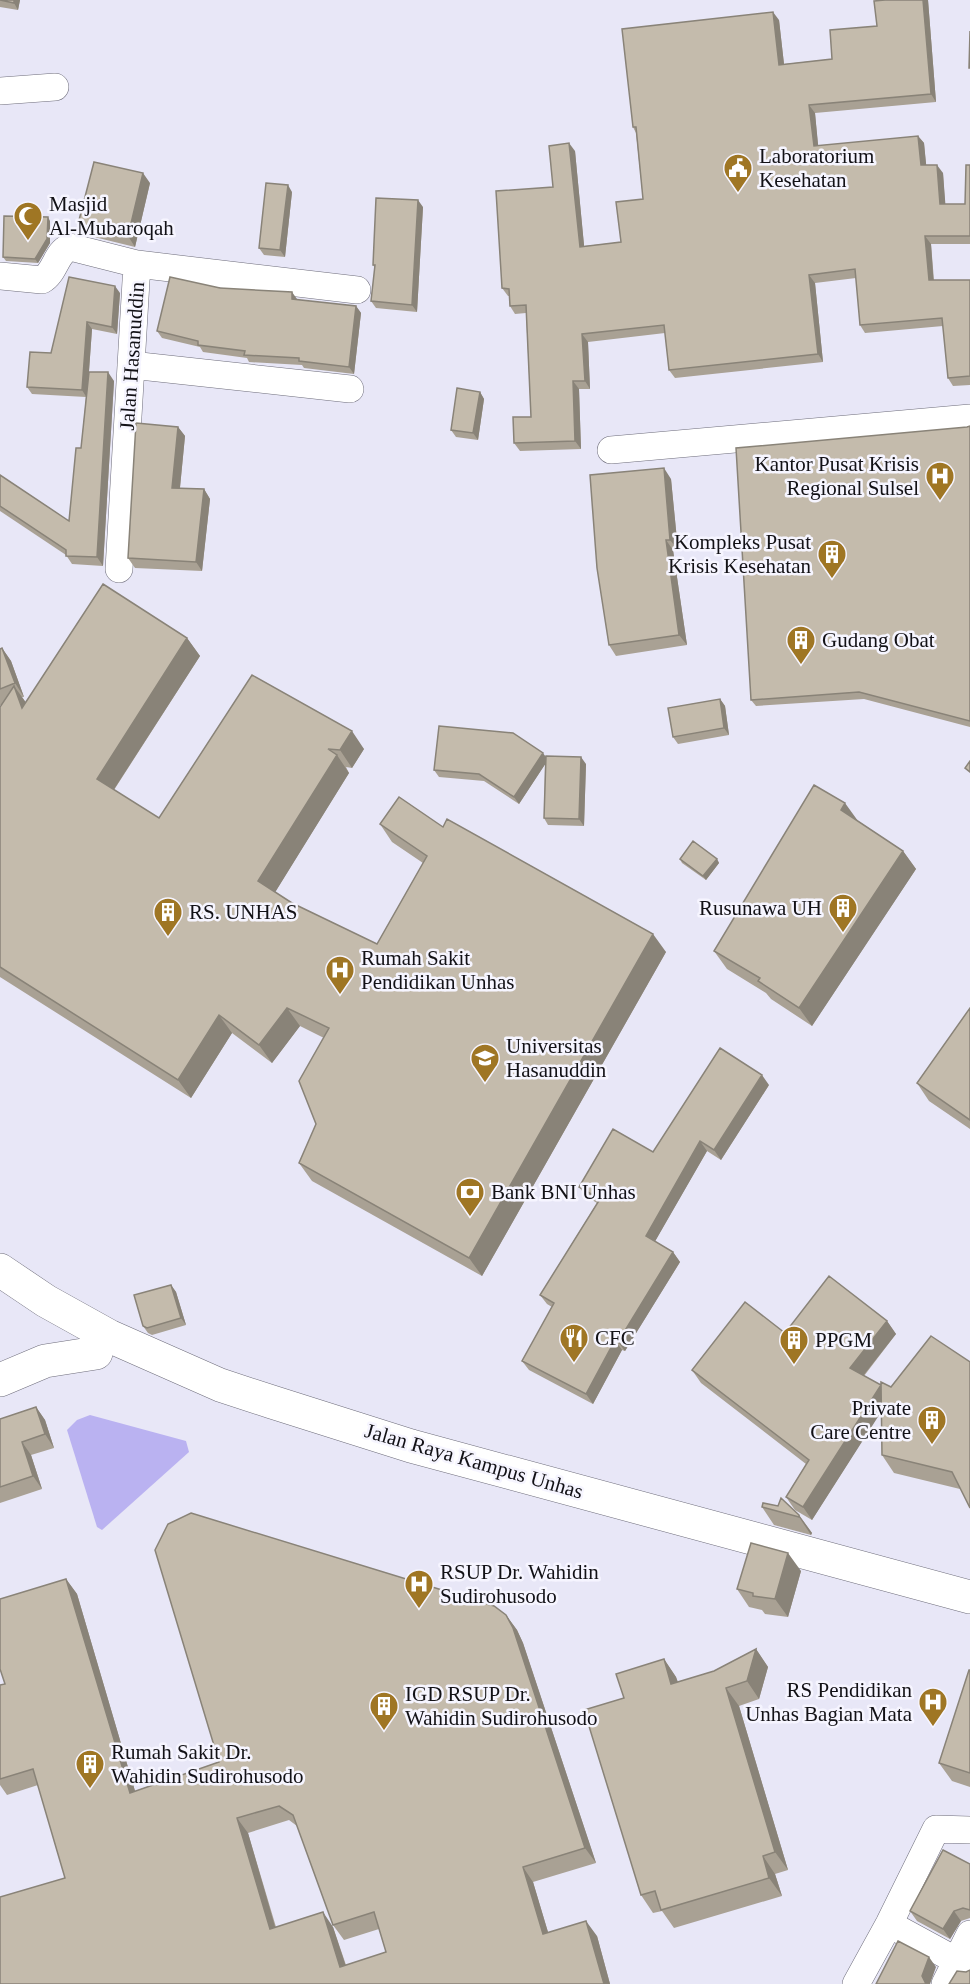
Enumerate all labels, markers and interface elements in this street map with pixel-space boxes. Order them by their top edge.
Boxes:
place label: Laboratorium Kesehatan [759,144,874,192]
public building icon: Laboratorium Kesehatan [722,152,754,194]
place label: Masjid Al-Mubaroqah [49,192,174,240]
mosque icon: Masjid Al-Mubaroqah [12,200,44,242]
street label: Jalan Hasanuddin [115,280,149,431]
place label: Kantor Pusat Krisis Regional Sulsel [755,452,919,500]
hospital icon: Kantor Pusat Krisis Regional Sulsel [924,460,956,502]
place label: Kompleks Pusat Krisis Kesehatan [668,530,811,578]
building icon: Kompleks Pusat Krisis Kesehatan [816,538,848,580]
building icon: Gudang Obat [785,624,817,666]
place label: Gudang Obat [822,628,935,652]
building icon: Rusunawa UH [827,892,859,934]
building icon: RS. UNHAS [152,896,184,938]
place label: Rusunawa UH [699,896,822,920]
place label: RS. UNHAS [189,900,298,924]
place label: Rumah Sakit Pendidikan Unhas [361,946,514,994]
hospital icon: Rumah Sakit Pendidikan Unhas [324,954,356,996]
place label: Universitas Hasanuddin [506,1034,607,1082]
school or university icon: Universitas Hasanuddin [469,1042,501,1084]
bank icon: Bank BNI Unhas [454,1176,486,1218]
place label: Bank BNI Unhas [491,1180,636,1204]
restaurant icon: CFC [558,1322,590,1364]
building icon: PPGM [778,1324,810,1366]
place label: CFC [595,1326,635,1350]
place label: PPGM [815,1328,873,1352]
place label: Private Care Centre [810,1396,911,1444]
building icon: Private Care Centre [916,1404,948,1446]
street label: Jalan Raya Kampus Unhas [362,1418,586,1504]
place label: RSUP Dr. Wahidin Sudirohusodo [440,1560,599,1608]
hospital icon: RSUP Dr. Wahidin Sudirohusodo [403,1568,435,1610]
place label: RS Pendidikan Unhas Bagian Mata [745,1678,913,1726]
place label: IGD RSUP Dr. Wahidin Sudirohusodo [405,1682,598,1730]
hospital icon: RS Pendidikan Unhas Bagian Mata [917,1686,949,1728]
building icon: IGD RSUP Dr. Wahidin Sudirohusodo [368,1690,400,1732]
place label: Rumah Sakit Dr. Wahidin Sudirohusodo [111,1740,304,1788]
building icon: Rumah Sakit Dr. Wahidin Sudirohusodo [74,1748,106,1790]

